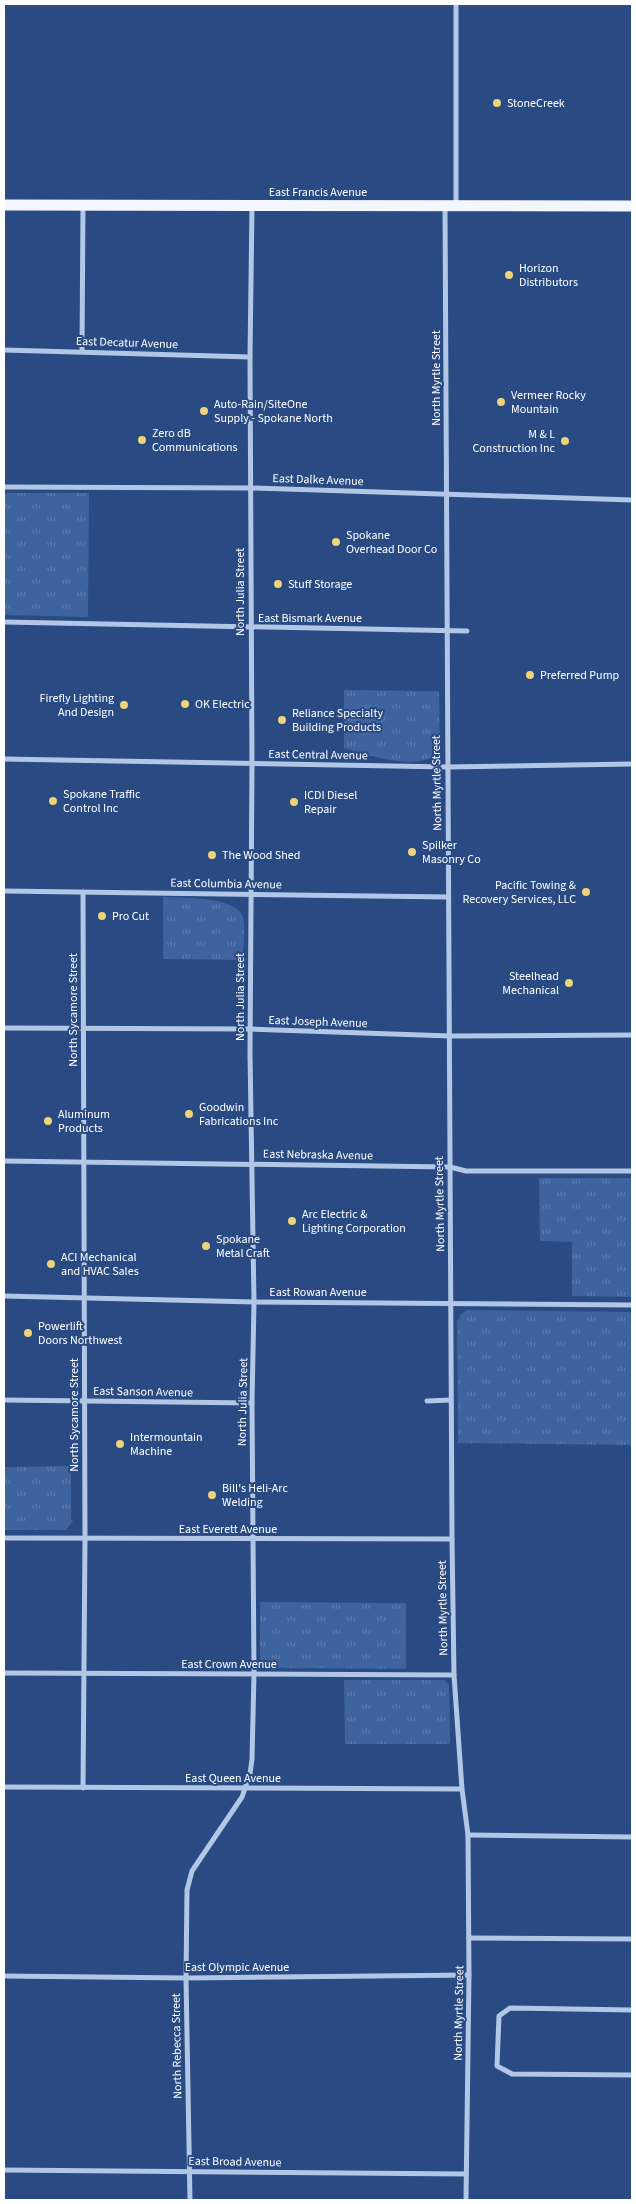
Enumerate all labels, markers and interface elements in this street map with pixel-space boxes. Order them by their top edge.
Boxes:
place label: StoneCreek [507,95,565,112]
marker: StoneCreek [491,97,503,109]
street label: East Francis Avenue [269,184,367,201]
place label: Horizon Distributors [519,260,578,291]
marker: Horizon Distributors [503,269,515,281]
street label: North Myrtle Street [428,330,445,426]
street label: East Decatur Avenue [76,333,178,353]
place label: Vermeer Rocky Mountain [511,387,586,418]
place label: Auto-Rain/SiteOne Supply - Spokane North [214,396,333,427]
marker: Vermeer Rocky Mountain [495,396,507,408]
marker: Auto-Rain/SiteOne Supply - Spokane North [198,405,210,417]
place label: Zero dB Communications [152,425,238,456]
place label: M & L Construction Inc [473,426,556,457]
marker: Zero dB Communications [136,434,148,446]
marker: M & L Construction Inc [559,435,571,447]
street label: East Dalke Avenue [272,470,364,490]
place label: Spokane Overhead Door Co [346,527,437,558]
marker: Spokane Overhead Door Co [330,536,342,548]
street label: North Julia Street [232,548,249,636]
place label: Stuff Storage [288,576,352,593]
marker: Stuff Storage [272,578,284,590]
street label: East Bismark Avenue [258,610,362,627]
place label: Preferred Pump [540,667,620,684]
marker: Preferred Pump [524,669,536,681]
place label: Firefly Lighting And Design [40,690,114,721]
place label: OK Electric [195,696,250,713]
marker: OK Electric [179,698,191,710]
marker: Firefly Lighting And Design [118,699,130,711]
place label: Reliance Specialty Building Products [292,705,383,736]
marker: Reliance Specialty Building Products [276,714,288,726]
street label: North Myrtle Street [428,735,446,831]
street label: East Central Avenue [268,746,368,764]
place label: Spokane Traffic Control Inc [63,786,141,817]
place label: ICDI Diesel Repair [304,787,357,818]
marker: Spokane Traffic Control Inc [47,795,59,807]
marker: ICDI Diesel Repair [288,796,300,808]
place label: Spilker Masonry Co [422,837,481,868]
marker: Spilker Masonry Co [406,846,418,858]
place label: The Wood Shed [222,847,300,864]
marker: The Wood Shed [206,849,218,861]
street label: East Columbia Avenue [170,875,282,893]
place label: Pacific Towing & Recovery Services, LLC [463,877,577,908]
marker: Pacific Towing & Recovery Services, LLC [580,886,592,898]
place label: Pro Cut [112,908,149,925]
marker: Pro Cut [96,910,108,922]
street label: North Sycamore Street [65,953,82,1067]
street label: North Julia Street [232,953,249,1041]
place label: Steelhead Mechanical [502,968,559,999]
marker: Steelhead Mechanical [563,977,575,989]
street label: East Joseph Avenue [268,1012,368,1032]
place label: Goodwin Fabrications Inc [199,1099,279,1130]
place label: Aluminum Products [58,1106,110,1137]
marker: Goodwin Fabrications Inc [183,1108,195,1120]
marker: Aluminum Products [42,1115,54,1127]
street label: East Nebraska Avenue [263,1146,373,1164]
street label: North Myrtle Street [431,1156,449,1252]
place label: Arc Electric & Lighting Corporation [302,1206,406,1237]
marker: Arc Electric & Lighting Corporation [286,1215,298,1227]
place label: Spokane Metal Craft [216,1231,270,1262]
marker: Spokane Metal Craft [200,1240,212,1252]
place label: ACI Mechanical and HVAC Sales [61,1249,139,1280]
marker: ACI Mechanical and HVAC Sales [45,1258,57,1270]
street label: East Rowan Avenue [269,1284,367,1301]
place label: Powerlift Doors Northwest [38,1318,122,1349]
marker: Powerlift Doors Northwest [22,1327,34,1339]
street label: North Sycamore Street [66,1358,83,1472]
street label: North Julia Street [234,1358,252,1446]
street label: East Sanson Avenue [93,1383,193,1401]
place label: Intermountain Machine [130,1429,203,1460]
marker: Intermountain Machine [114,1438,126,1450]
place label: Bill's Heli-Arc Welding [222,1480,288,1511]
marker: Bill's Heli-Arc Welding [206,1489,218,1501]
street label: East Everett Avenue [179,1521,277,1538]
street label: North Myrtle Street [434,1560,452,1656]
street label: East Crown Avenue [181,1656,277,1673]
street label: East Queen Avenue [185,1770,281,1787]
street label: East Olympic Avenue [185,1959,289,1976]
street label: North Myrtle Street [450,1965,468,2061]
street label: North Rebecca Street [168,1993,186,2099]
street label: East Broad Avenue [188,2153,282,2171]

